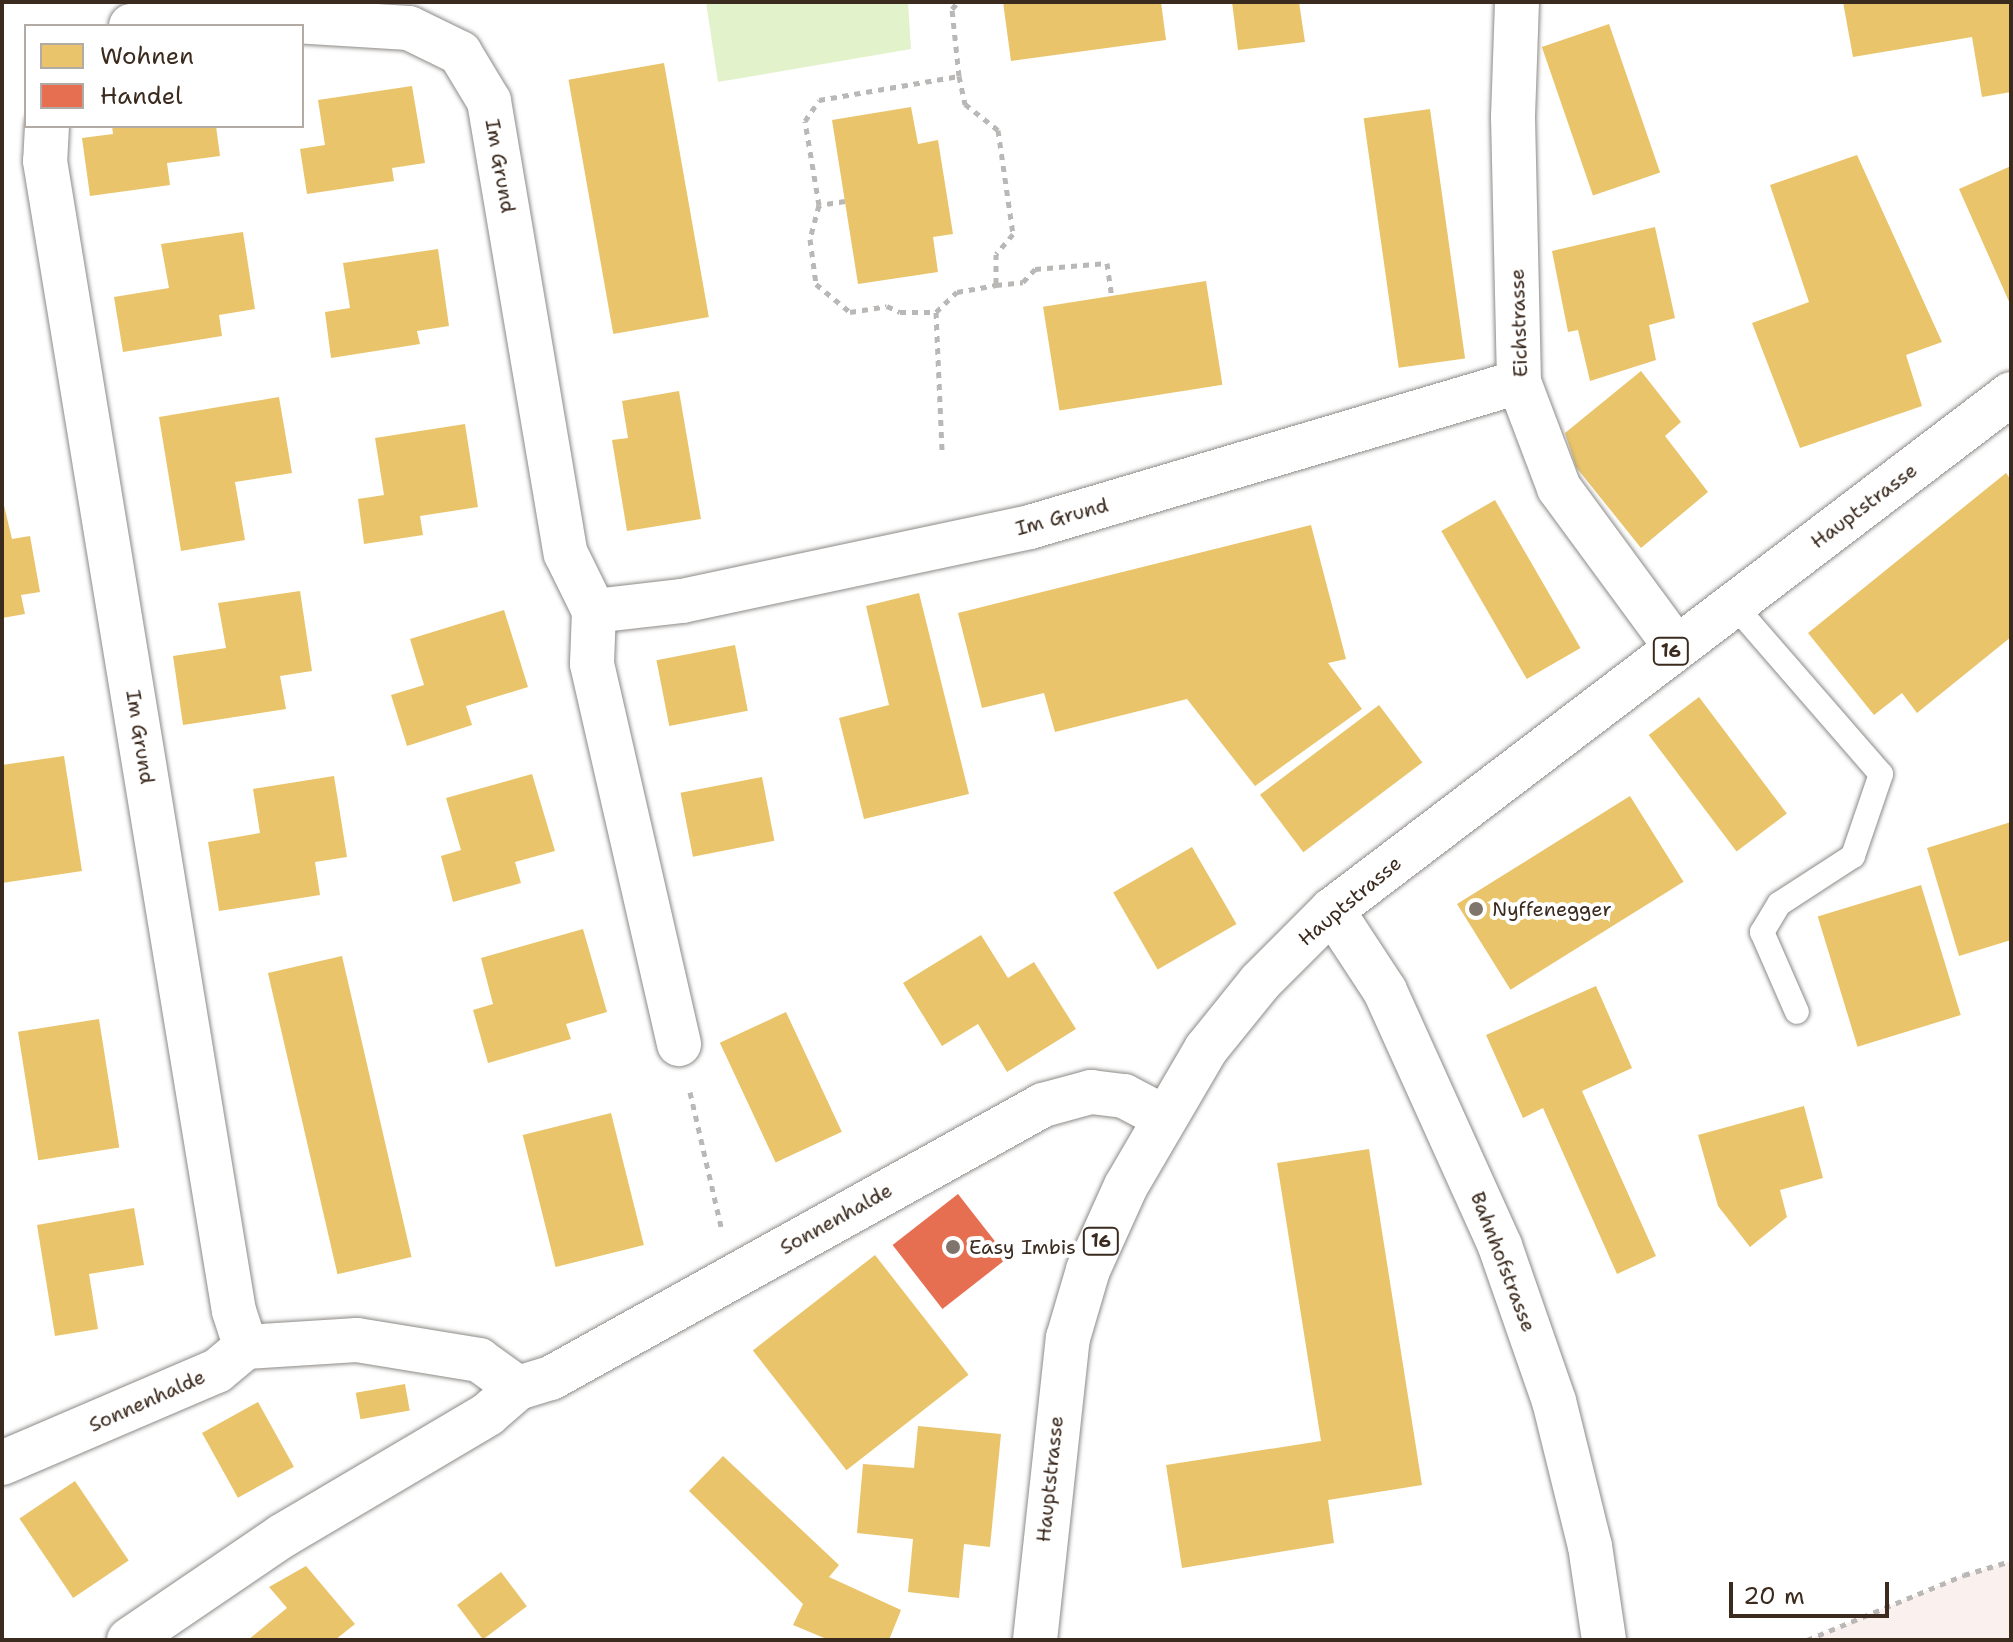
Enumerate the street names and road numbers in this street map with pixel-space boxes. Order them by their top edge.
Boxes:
street label: Im Grund [480,117,520,215]
street label: Eichstrasse [1505,268,1533,378]
street label: Hauptstrasse [1806,458,1922,554]
street label: Im Grund [1013,493,1111,541]
road number: 16 [1651,637,1691,665]
street label: Im Grund [121,688,159,786]
street label: Hauptstrasse [1294,851,1406,951]
street label: Sonnenhalde [776,1178,896,1260]
street label: Bahnhofstrasse [1465,1189,1541,1335]
road number: 16 [1081,1227,1121,1255]
street label: Sonnenhalde [85,1365,209,1437]
street label: Hauptstrasse [1031,1415,1069,1543]

